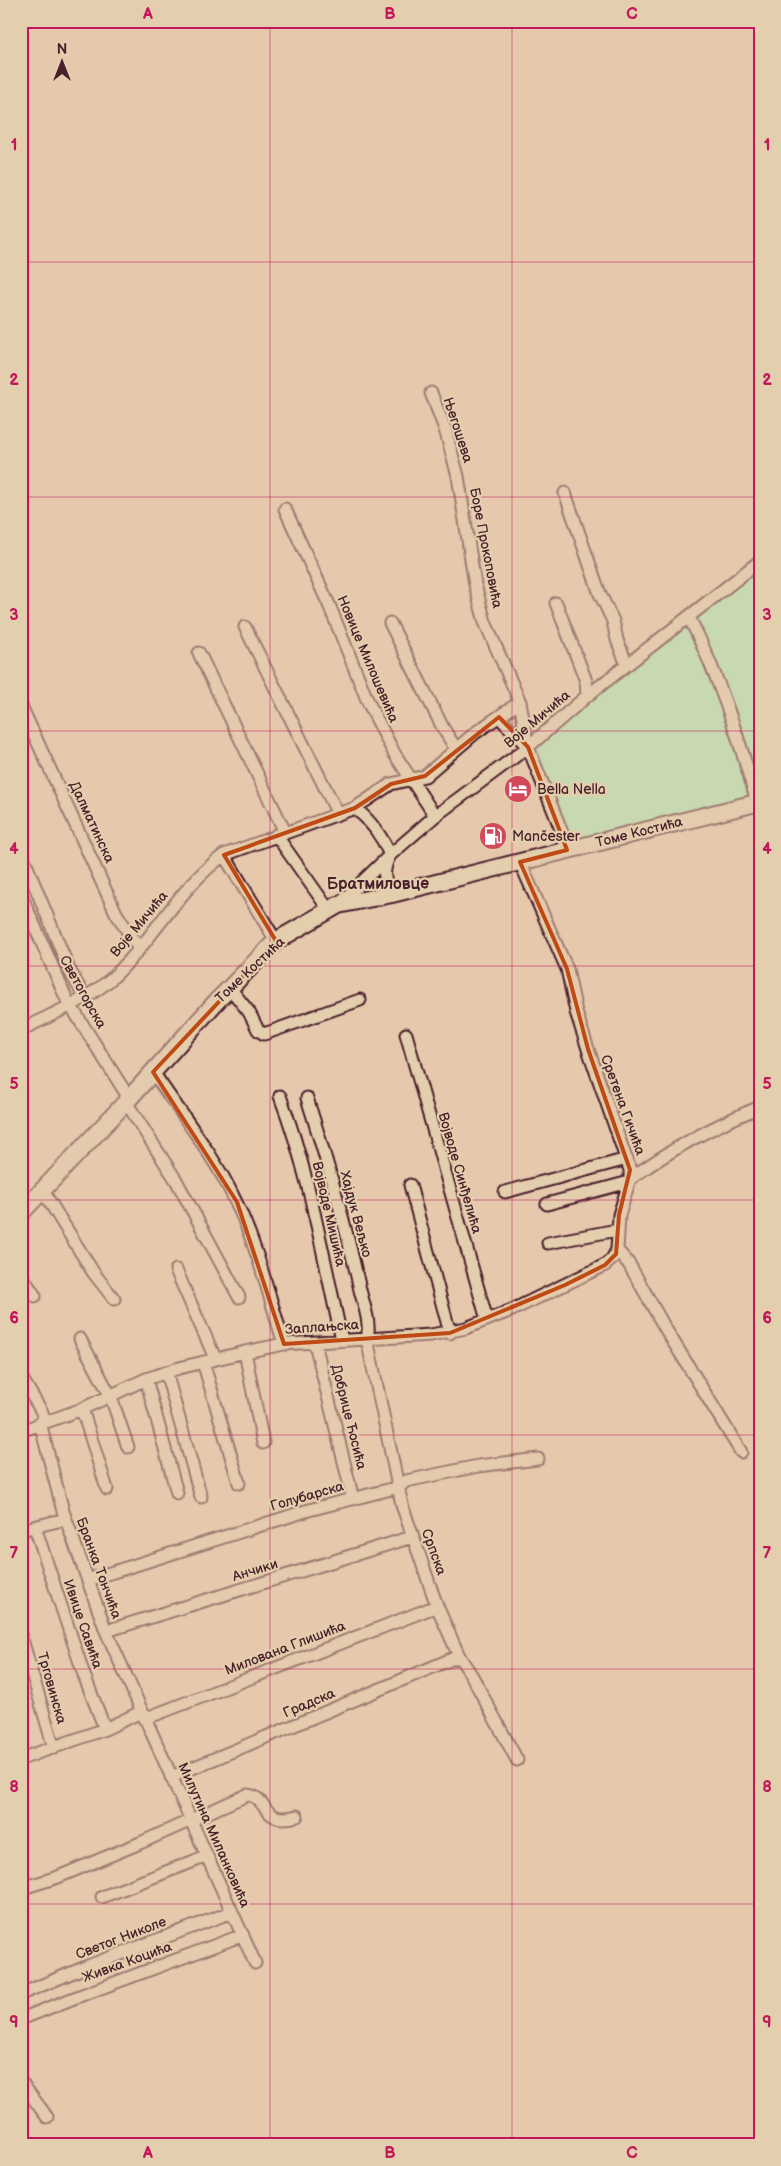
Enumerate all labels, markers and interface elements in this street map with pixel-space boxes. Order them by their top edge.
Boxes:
text: A [142,5,153,24]
text: B [384,5,396,24]
text: C [626,5,638,24]
north arrow [38,38,88,88]
text: N [57,41,67,58]
text: 1 [11,136,17,155]
text: 1 [764,136,770,155]
text: 2 [9,371,19,390]
text: 2 [762,371,772,390]
street label: Његошева [439,395,477,466]
street label: Боре Прокоповића [466,486,506,610]
street label: Новице Милошевића [334,593,403,726]
text: 3 [9,606,19,625]
text: 3 [762,606,772,625]
street label: Воје Мичића [501,686,574,751]
hotel icon: Bella Nella [503,774,533,804]
street label: Далматинска [66,778,119,866]
place label: Bella Nella [537,781,606,798]
street label: Томе Костића [594,813,685,851]
fuel station icon: Mančester [478,821,508,851]
place label: Mančester [512,828,581,845]
text: 4 [9,840,19,859]
text: 4 [762,840,772,859]
district label: Братмиловце [327,875,429,894]
street label: Воје Мичића [107,887,172,960]
street label: Томе Костића [212,933,289,1007]
street label: Светогорска [56,953,110,1032]
street label: Сретена Гичића [597,1053,649,1158]
text: 5 [9,1075,19,1094]
text: 5 [762,1075,772,1094]
street label: Војводе Синђелића [435,1110,486,1236]
street label: Војводе Мишића [309,1160,349,1269]
street label: Хајдук Вељко [336,1169,376,1259]
text: 6 [9,1309,19,1328]
text: 6 [762,1309,772,1328]
street label: Заплањска [284,1316,360,1338]
street label: Добрице Ћосића [328,1363,370,1472]
street label: Голубарска [268,1477,346,1515]
street label: Бранка Тончића [73,1515,125,1622]
street label: Српска [418,1527,450,1578]
text: 7 [10,1544,19,1563]
text: 7 [763,1544,772,1563]
street label: Анчики [229,1555,280,1585]
street label: Ивице Савића [60,1577,106,1672]
street label: Милована Глишића [222,1617,348,1679]
street label: Трговинска [34,1650,71,1727]
street label: Градска [280,1684,338,1722]
street label: Милутина Миланковића [174,1760,254,1911]
text: 8 [9,1778,19,1797]
text: 8 [762,1778,772,1797]
street label: Светог Николе [73,1913,169,1963]
street label: Живка Коцића [80,1938,175,1986]
text: 9 [9,2013,19,2032]
text: 9 [762,2013,772,2032]
text: A [142,2144,153,2163]
text: B [384,2144,396,2163]
text: C [626,2144,638,2163]

